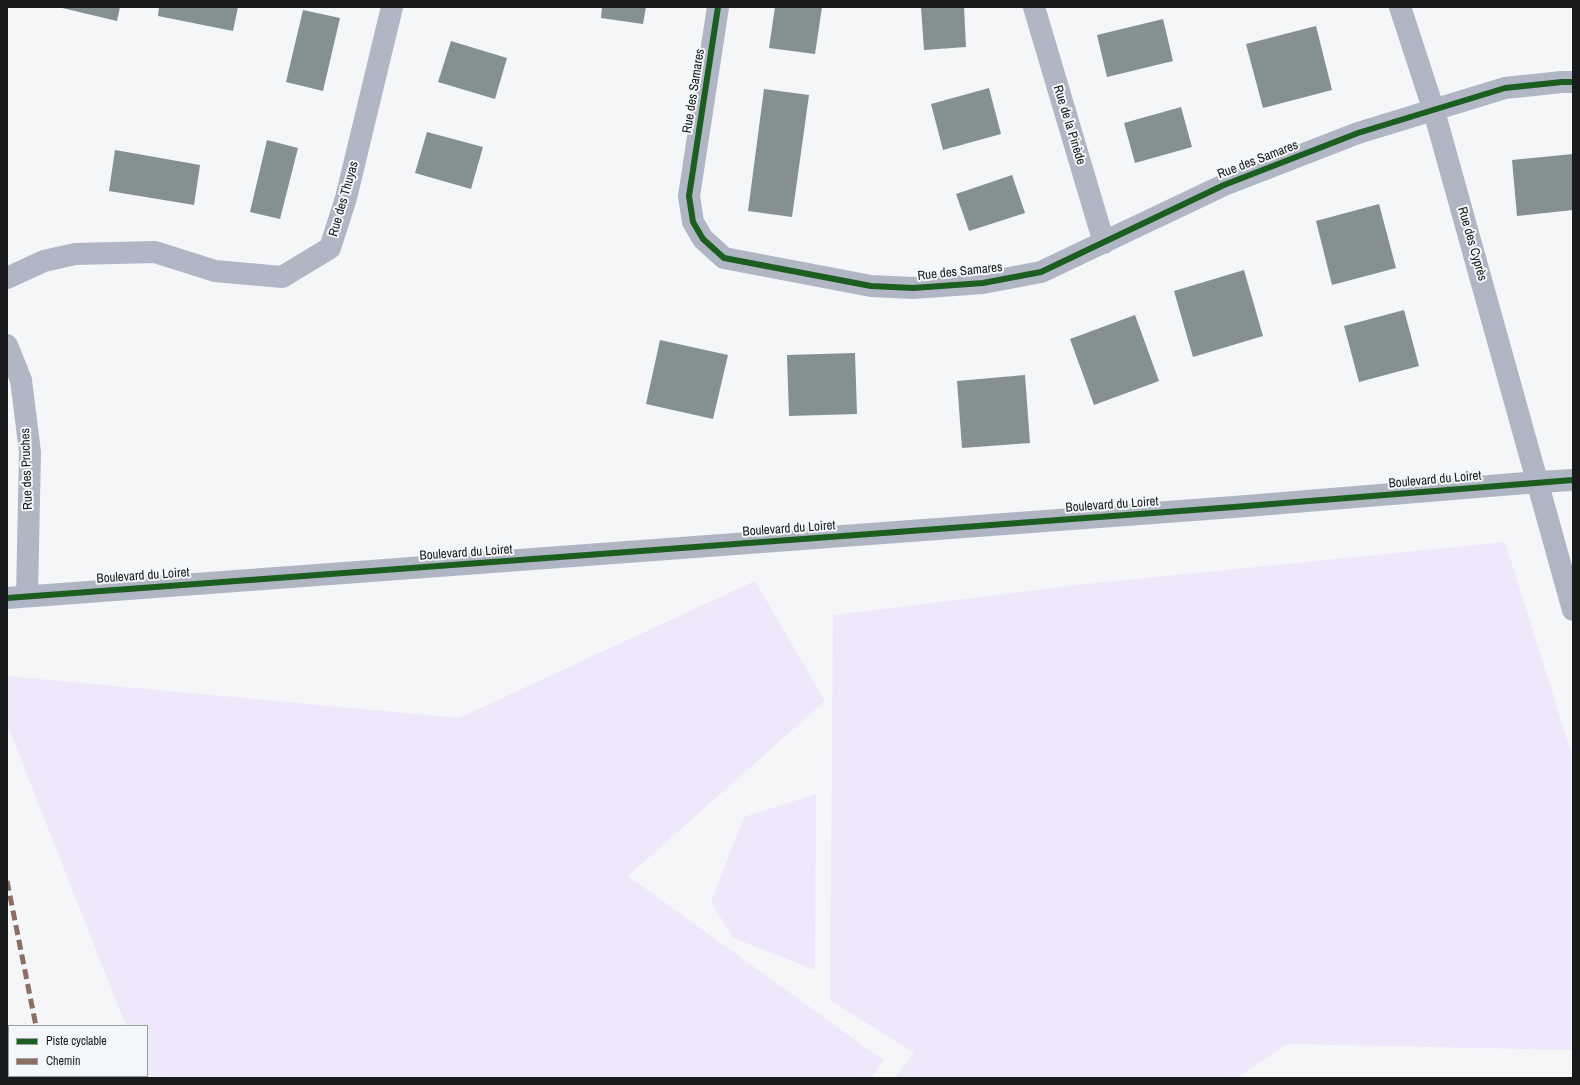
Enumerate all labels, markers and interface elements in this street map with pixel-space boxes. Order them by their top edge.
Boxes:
street label: Rue des Samares [680,48,708,134]
street label: Rue de la Pinède [1049,83,1089,167]
street label: Rue des Samares [1215,137,1301,183]
street label: Rue des Thuyas [326,160,362,238]
street label: Rue des Cyprès [1454,205,1490,283]
street label: Rue des Samares [917,260,1003,284]
street label: Rue des Pruches [18,428,36,510]
street label: Boulevard du Loiret [1388,468,1482,492]
street label: Boulevard du Loiret [1065,494,1159,516]
street label: Boulevard du Loiret [742,518,836,540]
street label: Boulevard du Loiret [419,542,513,564]
street label: Boulevard du Loiret [96,565,190,587]
legend [8,1025,148,1077]
text: Piste cyclable [46,1033,107,1049]
text: Chemin [46,1053,80,1069]

